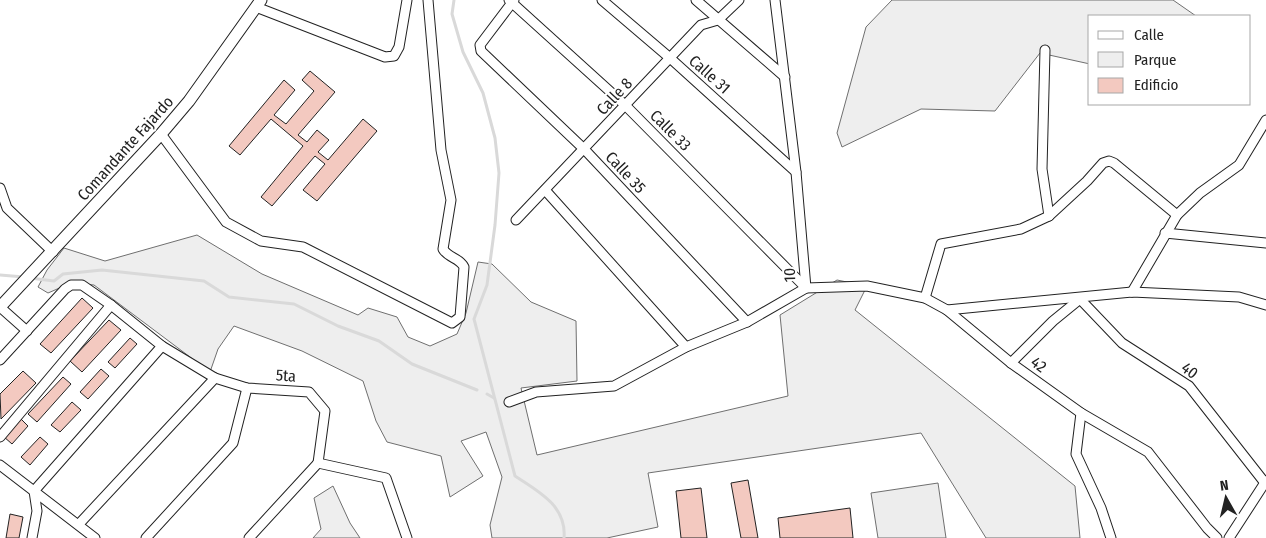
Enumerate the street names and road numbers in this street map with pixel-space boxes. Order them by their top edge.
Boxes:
street label: Calle 31 [685,51,734,98]
street label: Calle 8 [593,74,636,119]
street label: Comandante Fajardo [73,92,177,204]
street label: Calle 33 [646,106,695,155]
street label: Calle 35 [602,147,650,197]
street label: 10 [780,268,799,282]
street label: 42 [1027,352,1050,376]
street label: 40 [1178,358,1202,383]
street label: 5ta [275,365,297,386]

